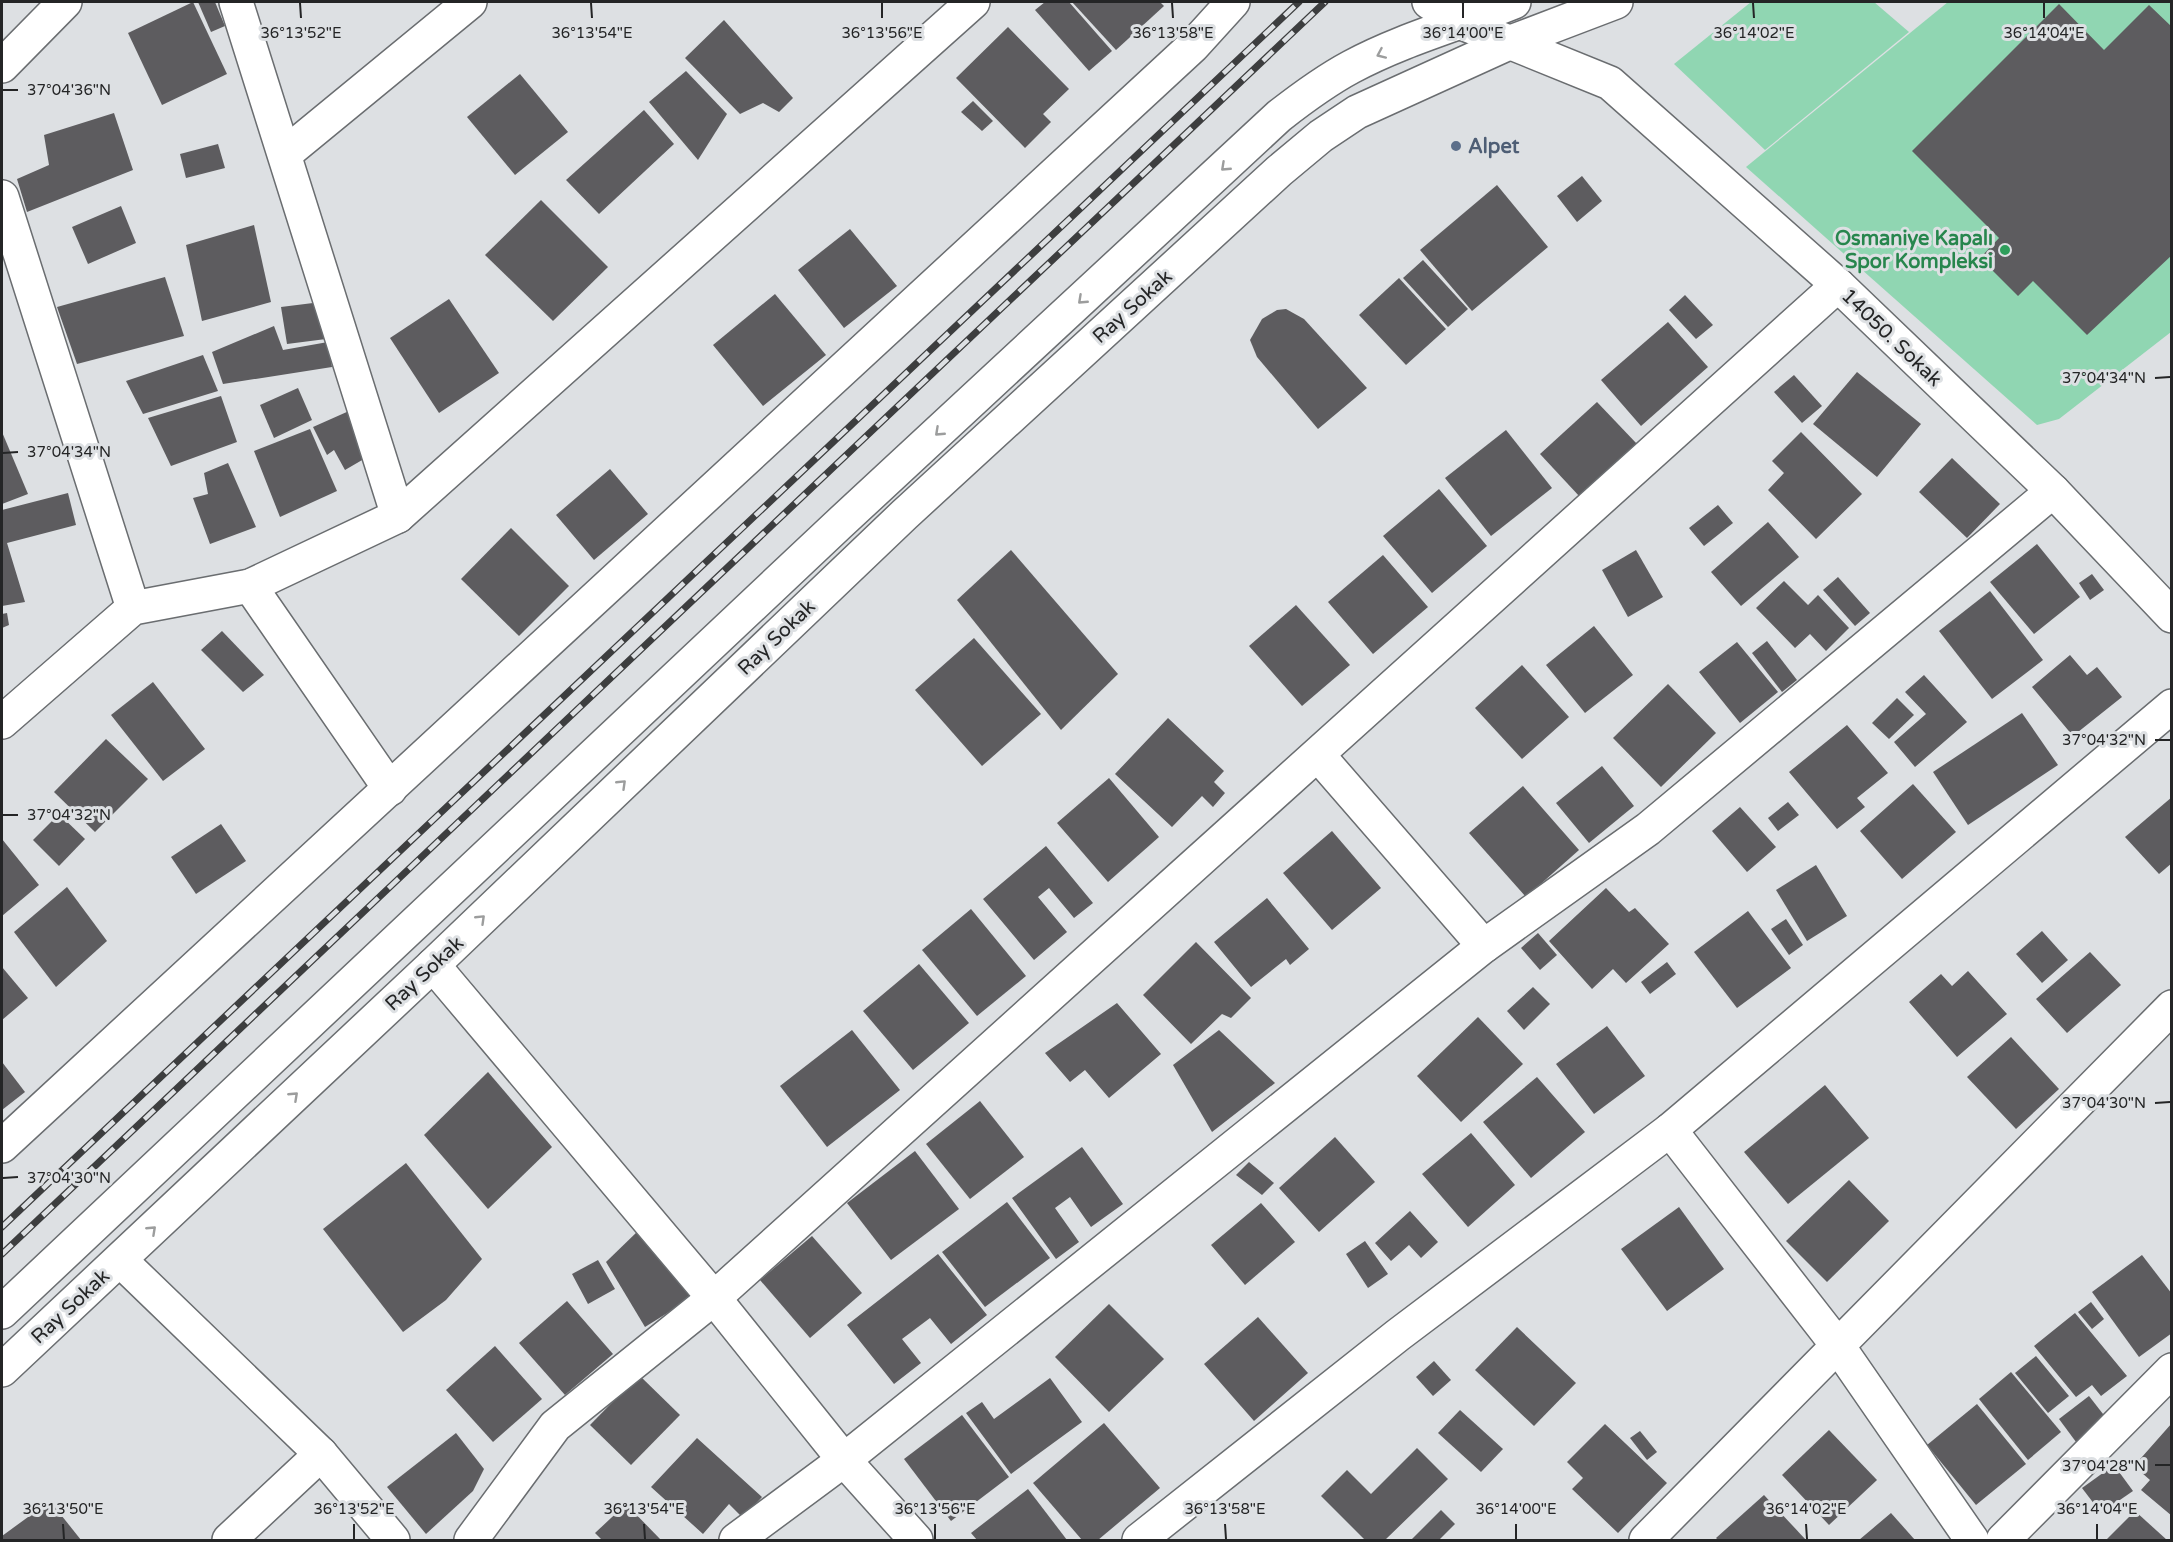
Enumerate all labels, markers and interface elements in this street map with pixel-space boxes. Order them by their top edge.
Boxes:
text: 36°13'52"E [260,24,342,42]
text: 36°13'54"E [551,24,633,42]
text: 36°13'56"E [841,24,923,42]
text: 36°13'58"E [1132,24,1214,42]
text: 36°14'00"E [1422,24,1504,42]
text: 36°14'02"E [1713,24,1795,42]
text: 36°14'04"E [2003,24,2085,42]
one-way arrow [1377,47,1388,59]
text: 37°04'36"N [27,81,111,99]
place label: Alpet [1468,135,1520,159]
marker: Alpet [1449,139,1463,153]
one-way arrow [1221,160,1231,171]
place label: Osmaniye Kapalı Spor Kompleksi [1835,227,1993,274]
marker: Osmaniye Kapalı Spor Kompleksi [1998,243,2012,257]
street label: Ray Sokak [1088,265,1177,349]
street label: 14050. Sokak [1836,284,1947,392]
one-way arrow [1078,293,1088,304]
text: 37°04'34"N [2062,369,2146,387]
one-way arrow [935,425,945,436]
text: 37°04'34"N [27,443,111,461]
street label: Ray Sokak [733,595,821,681]
text: 37°04'32"N [2062,731,2146,749]
one-way arrow [615,780,626,791]
text: 37°04'32"N [27,806,111,824]
one-way arrow [475,915,485,926]
street label: Ray Sokak [380,931,469,1016]
one-way arrow [287,1092,297,1103]
text: 37°04'30"N [2062,1094,2146,1112]
text: 37°04'30"N [27,1169,111,1187]
one-way arrow [145,1226,155,1237]
street label: Ray Sokak [26,1264,115,1349]
text: 37°04'28"N [2062,1457,2146,1475]
text: 36°13'50"E [22,1500,104,1518]
text: 36°13'52"E [313,1500,395,1518]
text: 36°13'54"E [603,1500,685,1518]
text: 36°13'56"E [894,1500,976,1518]
text: 36°13'58"E [1184,1500,1266,1518]
text: 36°14'00"E [1475,1500,1557,1518]
text: 36°14'02"E [1765,1500,1847,1518]
text: 36°14'04"E [2056,1500,2138,1518]

